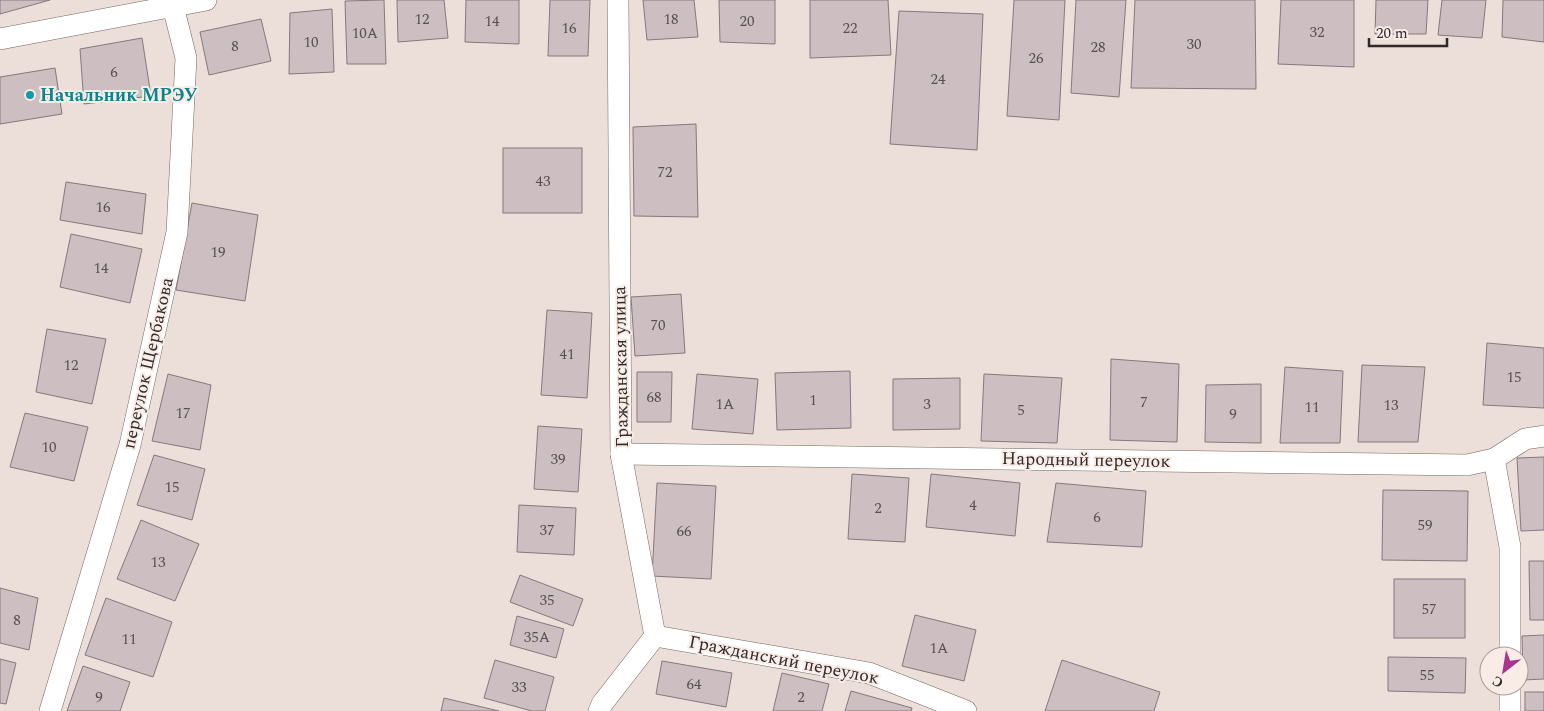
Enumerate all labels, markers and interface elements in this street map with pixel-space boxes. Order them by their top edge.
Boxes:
house number: 12 [414,8,430,31]
house number: 18 [663,8,679,31]
house number: 14 [484,10,500,33]
house number: 20 [739,10,755,33]
scale bar [1369,15,1446,47]
house number: 16 [561,17,577,40]
house number: 22 [842,17,858,40]
house number: 32 [1309,21,1325,44]
house number: 10А [352,22,378,45]
text: 20 m [1376,22,1408,45]
house number: 10 [303,31,319,54]
house number: 30 [1186,33,1202,56]
house number: 8 [231,35,239,58]
house number: 28 [1090,36,1106,59]
house number: 26 [1028,47,1044,70]
house number: 6 [110,61,118,84]
house number: 24 [930,68,946,91]
place label: Начальник МРЭУ [40,82,198,109]
marker: Начальник МРЭУ [24,89,36,101]
house number: 72 [657,161,673,184]
house number: 43 [535,170,551,193]
house number: 16 [95,196,111,219]
house number: 19 [210,241,226,264]
house number: 14 [93,257,109,280]
street label: переулок Щербакова [115,274,181,451]
street label: Гражданская улица [606,286,636,448]
house number: 70 [650,314,666,337]
house number: 41 [559,343,575,366]
house number: 12 [63,354,79,377]
house number: 15 [1506,366,1522,389]
house number: 68 [646,386,662,409]
house number: 1 [809,389,817,412]
house number: 7 [1140,391,1148,414]
house number: 1А [716,393,734,416]
house number: 3 [923,393,931,416]
house number: 13 [1383,394,1399,417]
house number: 11 [1304,396,1320,419]
house number: 5 [1017,399,1025,422]
house number: 17 [175,402,191,425]
house number: 9 [1229,403,1237,426]
house number: 10 [41,436,57,459]
street label: Народный переулок [1001,445,1171,475]
house number: 39 [550,448,566,471]
house number: 15 [164,476,180,499]
house number: 4 [969,494,977,517]
house number: 2 [874,497,882,520]
house number: 6 [1093,506,1101,529]
house number: 59 [1417,514,1433,537]
house number: 37 [539,519,555,542]
house number: 66 [676,520,692,543]
house number: 13 [150,551,166,574]
house number: 35 [539,589,555,612]
house number: 57 [1421,598,1437,621]
house number: 8 [13,609,21,632]
house number: 35А [524,626,550,649]
house number: 11 [121,628,137,651]
street label: Гражданский переулок [687,628,881,692]
house number: 1А [930,637,948,660]
north arrow [1479,646,1529,696]
house number: 55 [1419,664,1435,687]
text: С [1488,670,1507,693]
house number: 64 [686,673,702,696]
house number: 33 [511,676,527,699]
house number: 9 [95,686,103,709]
house number: 2 [797,686,805,709]

